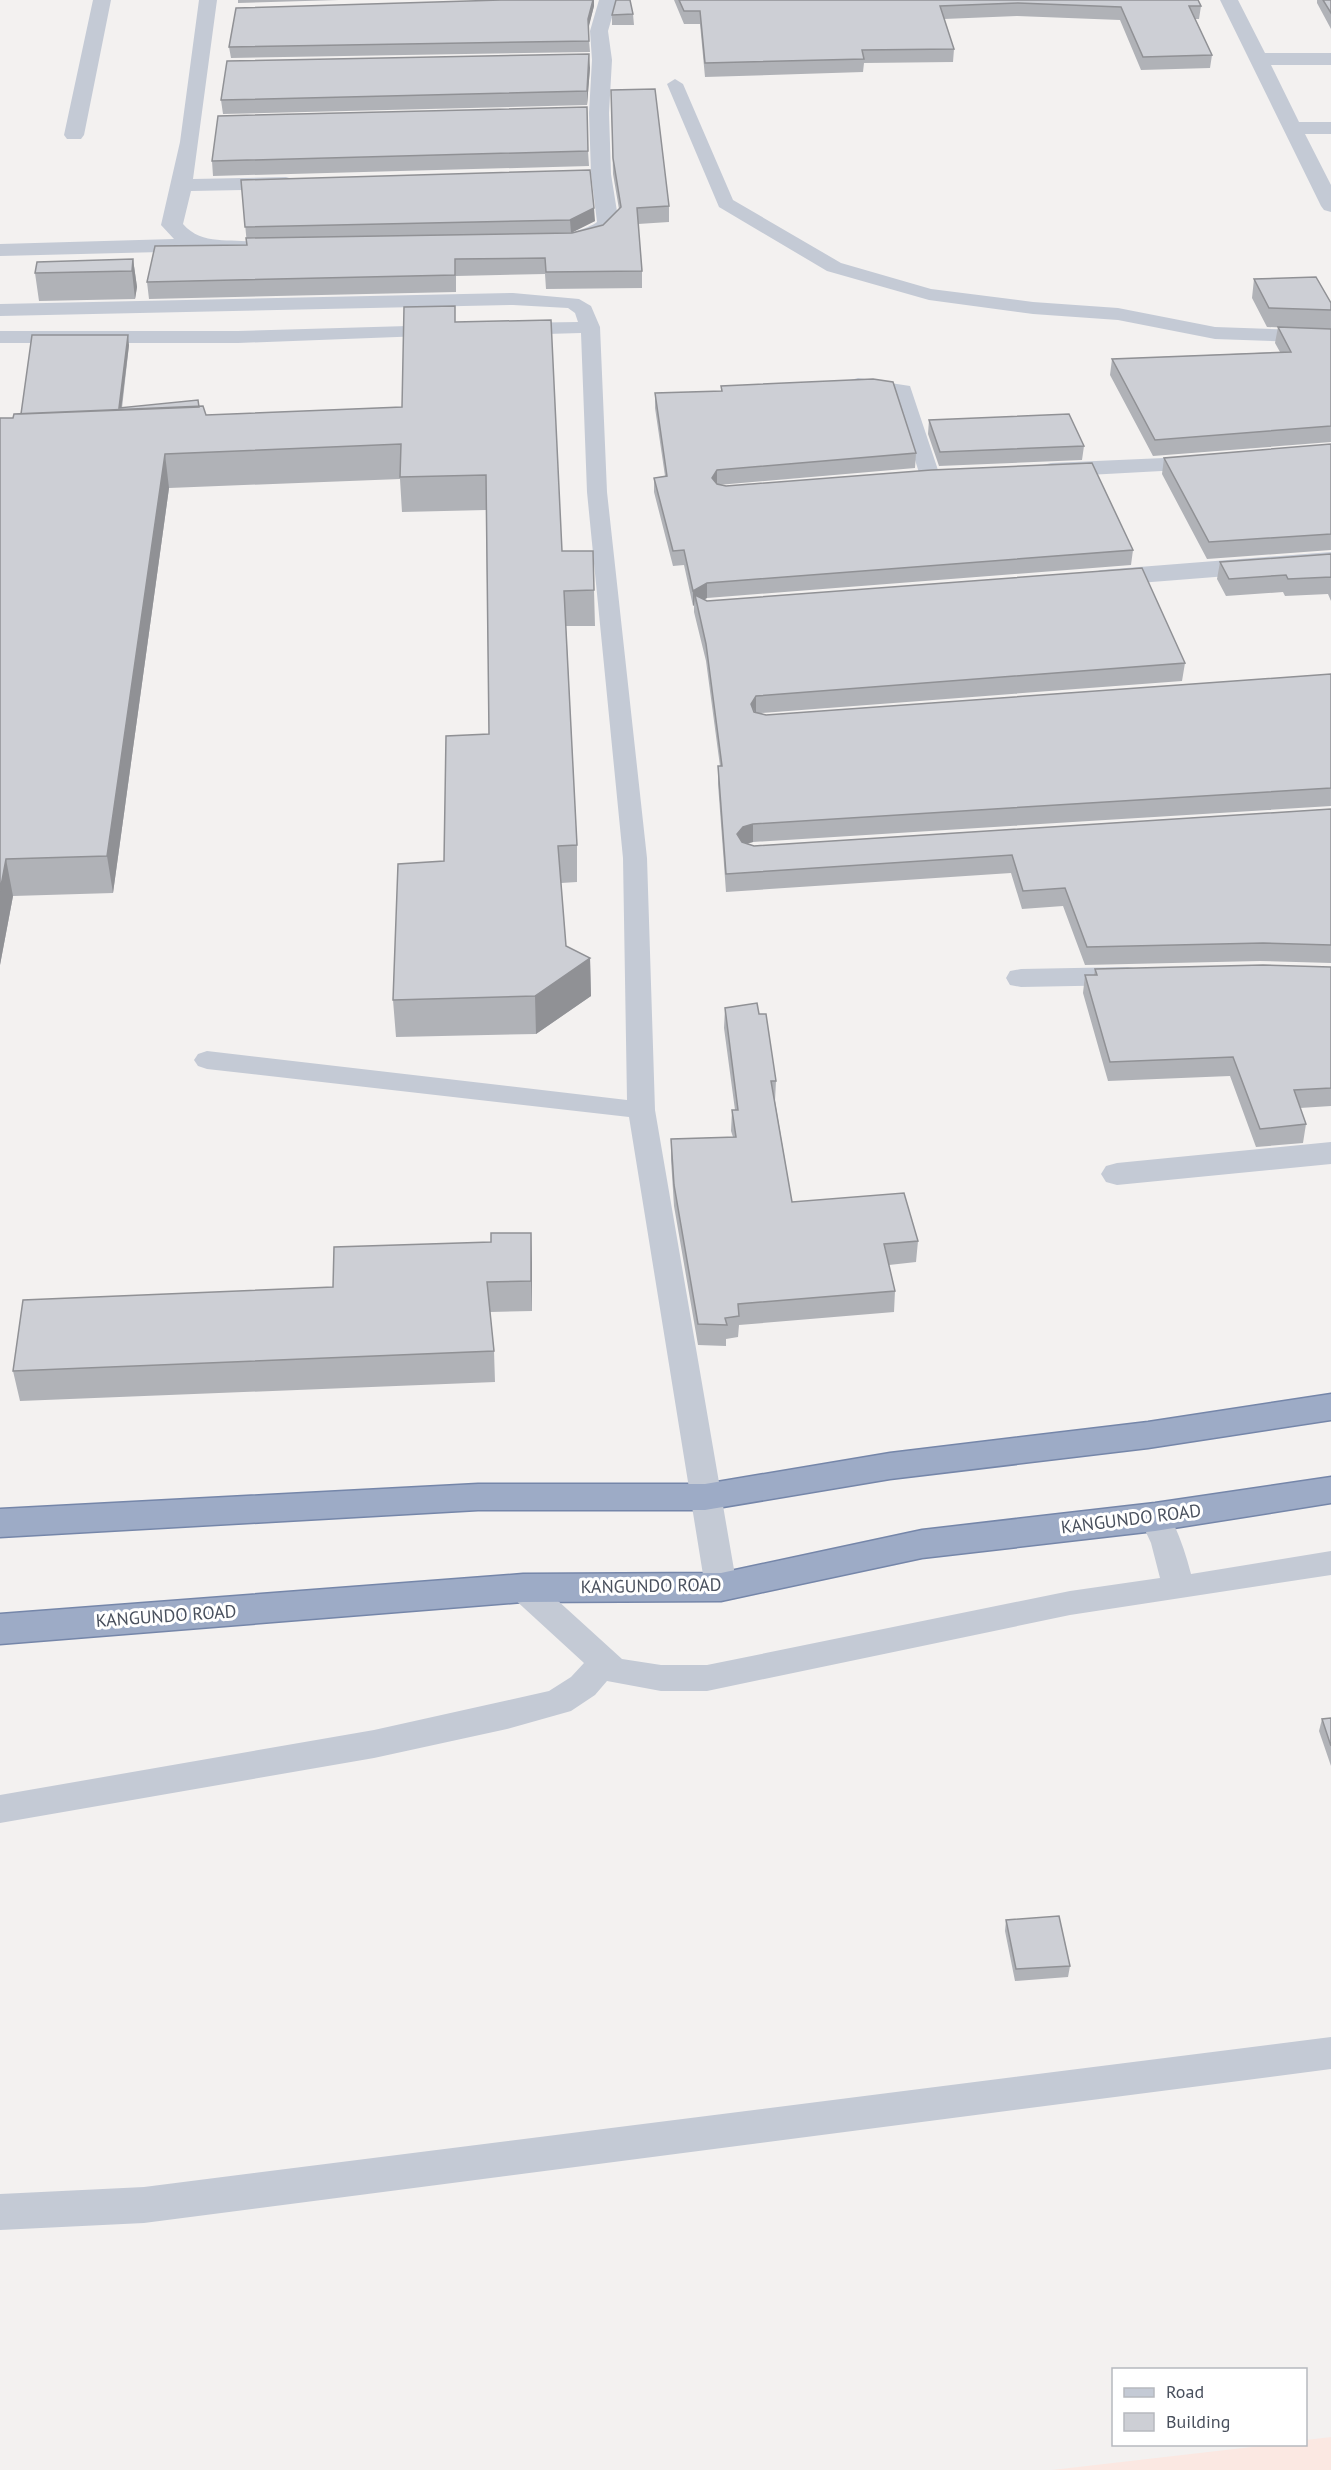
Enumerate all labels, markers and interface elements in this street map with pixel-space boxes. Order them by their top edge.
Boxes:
street label: KANGUNDO ROAD [1060,1499,1202,1539]
street label: KANGUNDO ROAD [580,1573,722,1598]
street label: KANGUNDO ROAD [95,1599,237,1632]
legend [1112,2368,1307,2446]
text: Road [1166,2380,1204,2403]
text: Building [1166,2410,1230,2433]

